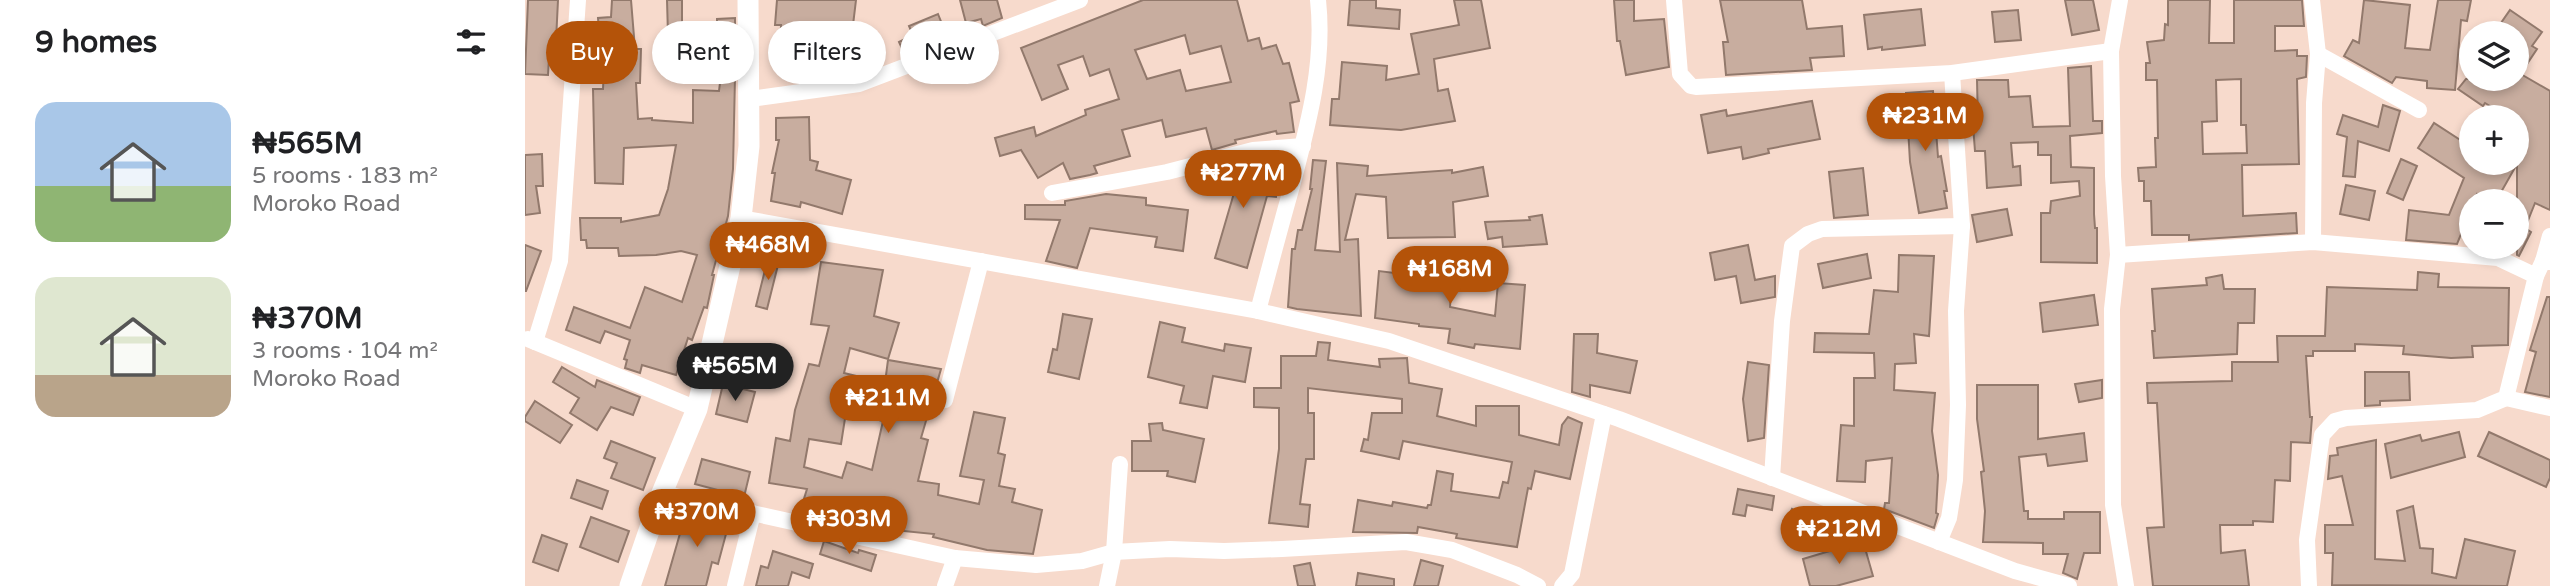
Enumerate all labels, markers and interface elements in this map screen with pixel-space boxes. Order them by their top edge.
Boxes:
chip: Buy [546,21,638,84]
chip: Rent [652,21,754,84]
chip: Filters [768,21,886,84]
chip: New [900,21,999,84]
map controls [2459,21,2529,259]
button: layers [2459,21,2529,91]
icon: filters [452,23,490,61]
text: 9 homes [35,24,157,61]
pin: ₦231M [1876,94,1974,153]
text: ₦231M [1883,102,1967,130]
button: + [2459,105,2529,175]
text: ₦565M [252,125,363,162]
icon: home [91,130,175,214]
pin: ₦277M [1194,150,1292,210]
text: ₦277M [1201,159,1285,187]
text: 5 rooms · 183 m² [252,162,438,190]
button: − [2459,189,2529,259]
text: Moroko Road [252,190,400,218]
pin: ₦468M [719,222,817,282]
text: ₦468M [726,231,810,259]
pin: ₦168M [1401,246,1499,306]
text: ₦168M [1408,255,1492,283]
text: ₦370M [252,300,363,337]
icon: home [91,305,175,389]
text: 3 rooms · 104 m² [252,337,438,365]
pin: ₦565M [686,344,784,403]
text: ₦565M [693,352,777,380]
text: Moroko Road [252,365,400,393]
pin: ₦211M [839,376,937,435]
text: ₦211M [846,384,930,412]
pin: ₦370M [648,490,746,549]
pin: ₦303M [800,496,898,556]
text: ₦370M [655,498,739,526]
text: ₦303M [807,505,891,533]
pin: ₦212M [1790,506,1888,566]
text: ₦212M [1797,515,1881,543]

